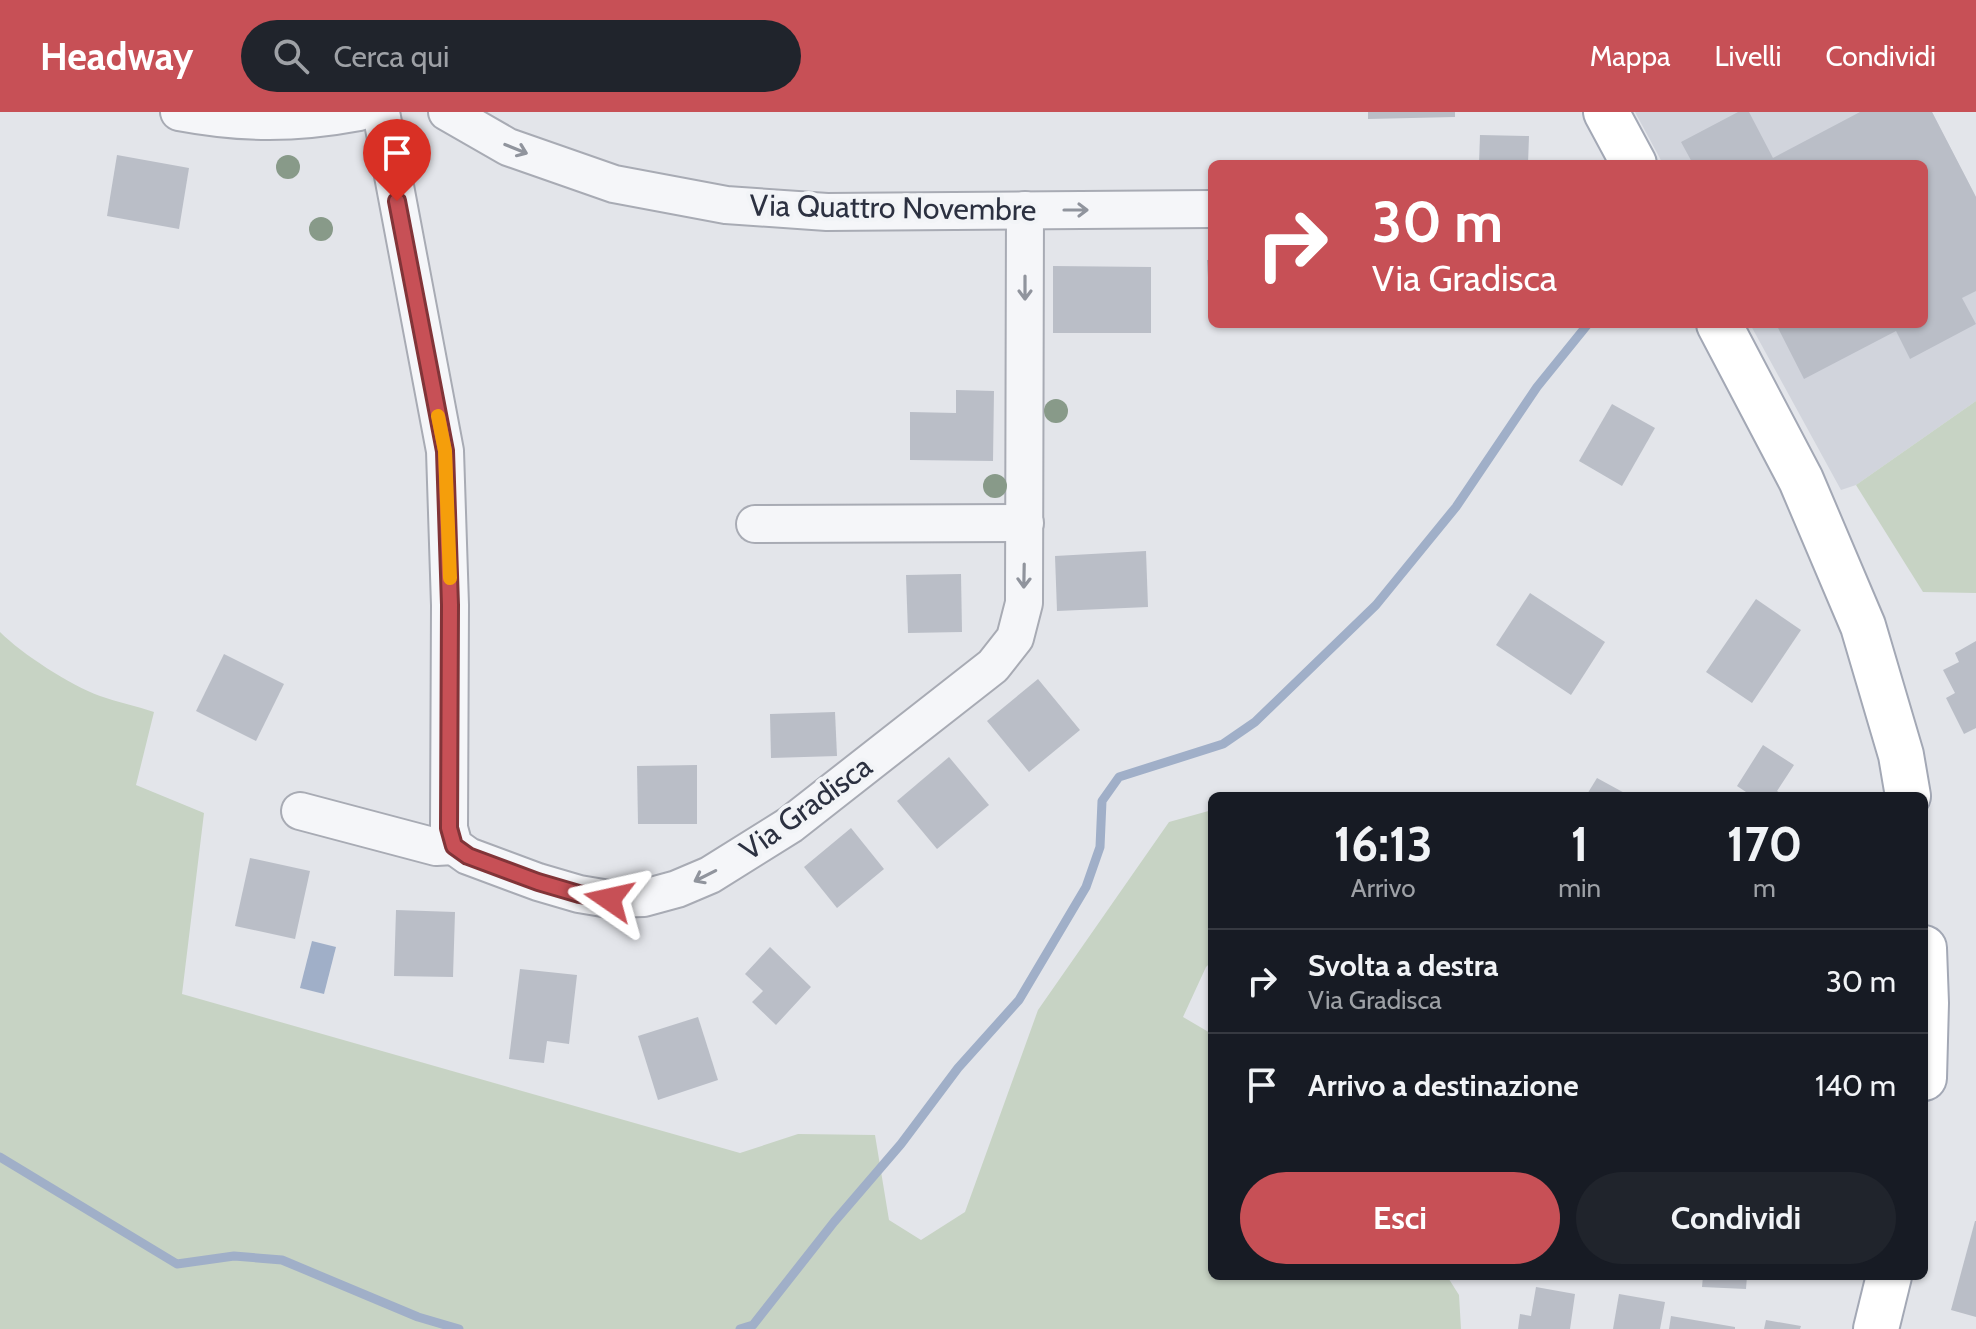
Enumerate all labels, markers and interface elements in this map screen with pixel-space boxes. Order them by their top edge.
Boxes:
search box [241,20,801,92]
text: Headway [40,33,193,80]
icon: search [269,34,313,78]
text: Cerca qui [333,38,449,75]
text: Mappa [1590,39,1670,73]
text: Livelli [1714,39,1781,73]
text: Condividi [1825,39,1936,73]
pin [363,119,431,201]
icon: arrive [375,131,419,175]
one-way arrow [503,143,528,157]
street label: Via Quattro Novembre [749,187,1037,228]
text: 30 m [1372,188,1503,256]
icon: right [1240,192,1344,296]
one-way arrow [1062,202,1089,218]
text: Via Gradisca [1372,256,1557,300]
one-way arrow [1017,274,1033,301]
one-way arrow [1017,562,1032,589]
street label: Via Gradisca [732,747,879,868]
text: 16:13 [1334,815,1433,873]
text: 1 [1571,815,1588,873]
text: 170 [1727,815,1802,873]
position arrow [567,857,651,941]
one-way arrow [693,869,717,885]
text: Arrivo [1351,872,1416,904]
text: min [1558,872,1601,904]
text: m [1753,872,1776,904]
text: Svolta a destra [1308,947,1499,984]
icon: right [1240,959,1284,1003]
text: 30 m [1826,963,1896,1000]
text: Via Gradisca [1308,984,1442,1016]
icon: arrive [1240,1063,1284,1107]
text: Arrivo a destinazione [1308,1067,1579,1104]
text: 140 m [1815,1067,1896,1104]
button: Esci [1240,1172,1560,1264]
button: Condividi [1576,1172,1896,1264]

